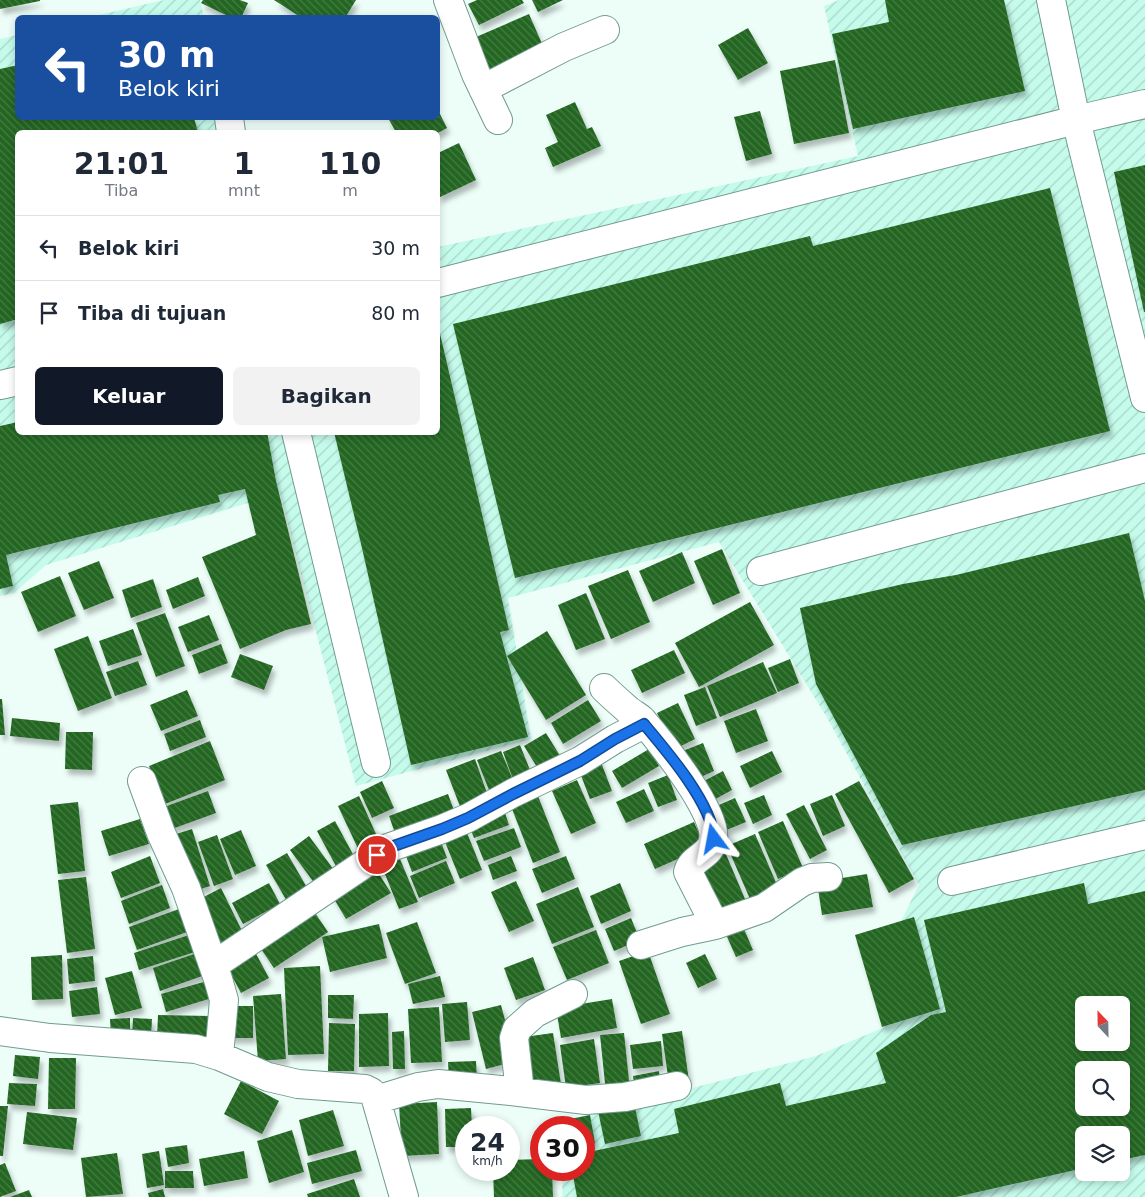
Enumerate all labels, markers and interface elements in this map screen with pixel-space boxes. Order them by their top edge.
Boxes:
icon: left [35,35,100,100]
text: 30 m [118,35,215,75]
text: Belok kiri [118,76,220,101]
text: 21:01 [74,146,169,181]
text: 1 [234,146,254,181]
text: 110 [319,146,381,181]
text: Tiba [105,181,138,200]
text: mnt [228,181,260,200]
text: m [342,181,358,200]
icon: left [35,234,63,262]
text: Belok kiri [78,237,179,259]
text: 30 m [371,237,420,259]
icon: arrive [35,299,63,327]
text: Tiba di tujuan [78,302,226,324]
text: 80 m [371,302,420,324]
button: Keluar [35,367,223,425]
button: Bagikan [233,367,420,425]
position arrow [687,812,739,864]
pin [356,834,398,876]
icon: arrive [363,841,391,869]
north arrow [1075,996,1130,1051]
map controls [1075,996,1130,1181]
button: search [1075,1061,1130,1116]
speed limit sign: 30 [530,1116,595,1181]
button: layers [1075,1126,1130,1181]
text: 24 [470,1128,505,1157]
text: km/h [472,1154,503,1168]

